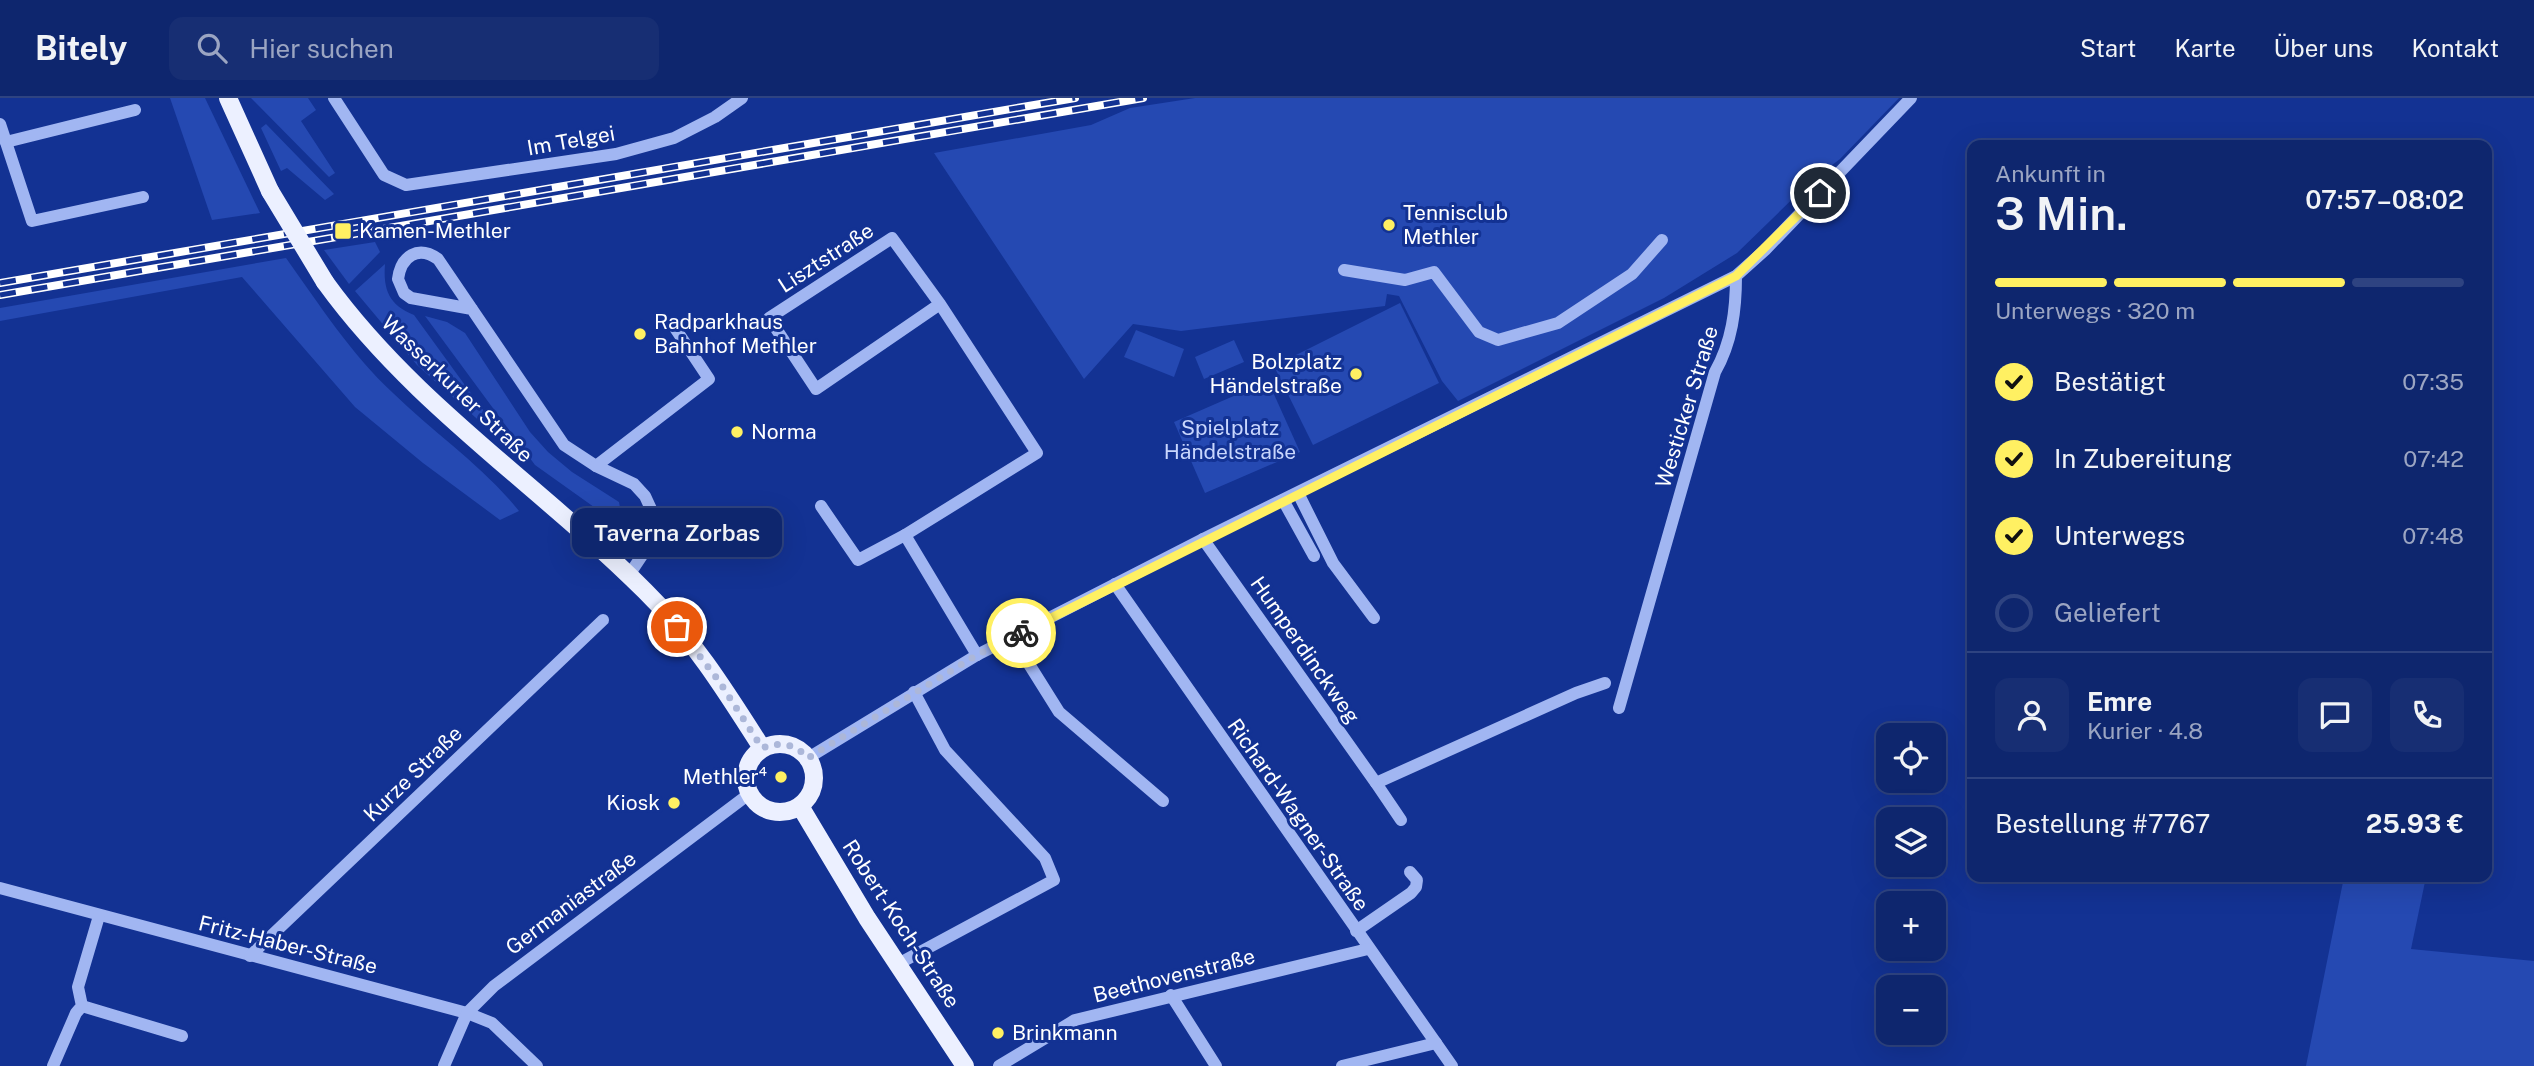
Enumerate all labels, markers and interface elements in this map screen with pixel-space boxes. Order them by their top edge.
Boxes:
search box [169,17,659,80]
text: Bitely [35,29,127,67]
icon: search [193,29,231,67]
text: Hier suchen [249,33,394,64]
text: Start [2080,34,2136,62]
text: Karte [2174,34,2236,62]
text: Über uns [2274,34,2373,62]
text: Kontakt [2411,34,2499,62]
street label: Im Telgei [525,121,617,161]
text: Ankunft in [1995,160,2106,187]
pin [1790,163,1850,223]
icon: home [1801,174,1839,212]
text: 07:57–08:02 [2305,184,2464,215]
text: 3 Min. [1995,186,2128,240]
place label: Tennisclub Methler [1403,200,1508,249]
marker: Tennisclub Methler [1381,217,1397,233]
place label: Kamen-Methler [359,218,511,243]
street label: Lisztstraße [773,218,878,298]
marker: Kamen-Methler [333,221,353,241]
text: Unterwegs · 320 m [1995,297,2195,324]
place label: Radparkhaus Bahnhof Methler [654,309,817,358]
street label: Wasserkurler Straße [377,310,538,467]
street label: Westicker Straße [1650,323,1723,491]
marker: Radparkhaus Bahnhof Methler [632,326,648,342]
place label: Bolzplatz Händelstraße [1210,349,1342,398]
icon: check [1995,363,2033,401]
marker: Bolzplatz Händelstraße [1348,366,1364,382]
text: Bestätigt [2054,366,2166,397]
text: 07:35 [2402,368,2464,395]
park label: Spielplatz Händelstraße [1164,415,1296,464]
place label: Norma [751,419,817,444]
marker: Norma [729,424,745,440]
icon: check [1995,440,2033,478]
text: In Zubereitung [2054,443,2232,474]
text: 07:42 [2403,445,2464,472]
callout: Taverna Zorbas [572,508,782,557]
icon: check [1995,517,2033,555]
text: Taverna Zorbas [594,519,760,546]
text: Unterwegs [2054,520,2185,551]
text: 07:48 [2402,522,2464,549]
street label: Humperdinckweg [1245,571,1365,728]
pin [647,597,707,657]
text: Geliefert [2054,597,2161,628]
courier [986,598,1056,668]
icon: bag [658,608,696,646]
icon: bike [1002,614,1040,652]
button: person [1995,678,2069,752]
button: chat [2298,678,2372,752]
button: phone [2390,678,2464,752]
text: Emre [2087,686,2152,717]
street label: Richard-Wagner-Straße [1222,714,1374,916]
text: Kurier · 4.8 [2087,717,2203,744]
street label: Kurze Straße [358,721,467,827]
map controls [1876,723,1946,1045]
button: locate [1876,723,1946,793]
place label: Methler⁴ [683,764,767,789]
marker: Methler⁴ [773,769,789,785]
place label: Kiosk [606,790,660,815]
marker: Kiosk [666,795,682,811]
button: layers [1876,807,1946,877]
text: Bestellung #7767 [1995,808,2210,839]
text: 25.93 € [2366,808,2464,839]
street label: Robert-Koch-Straße [838,835,965,1013]
street label: Germaniastraße [501,846,641,960]
button: + [1876,891,1946,961]
street label: Fritz-Haber-Straße [196,910,380,979]
street label: Beethovenstraße [1090,943,1257,1008]
button: − [1876,975,1946,1045]
place label: Brinkmann [1012,1020,1118,1045]
marker: Brinkmann [990,1025,1006,1041]

